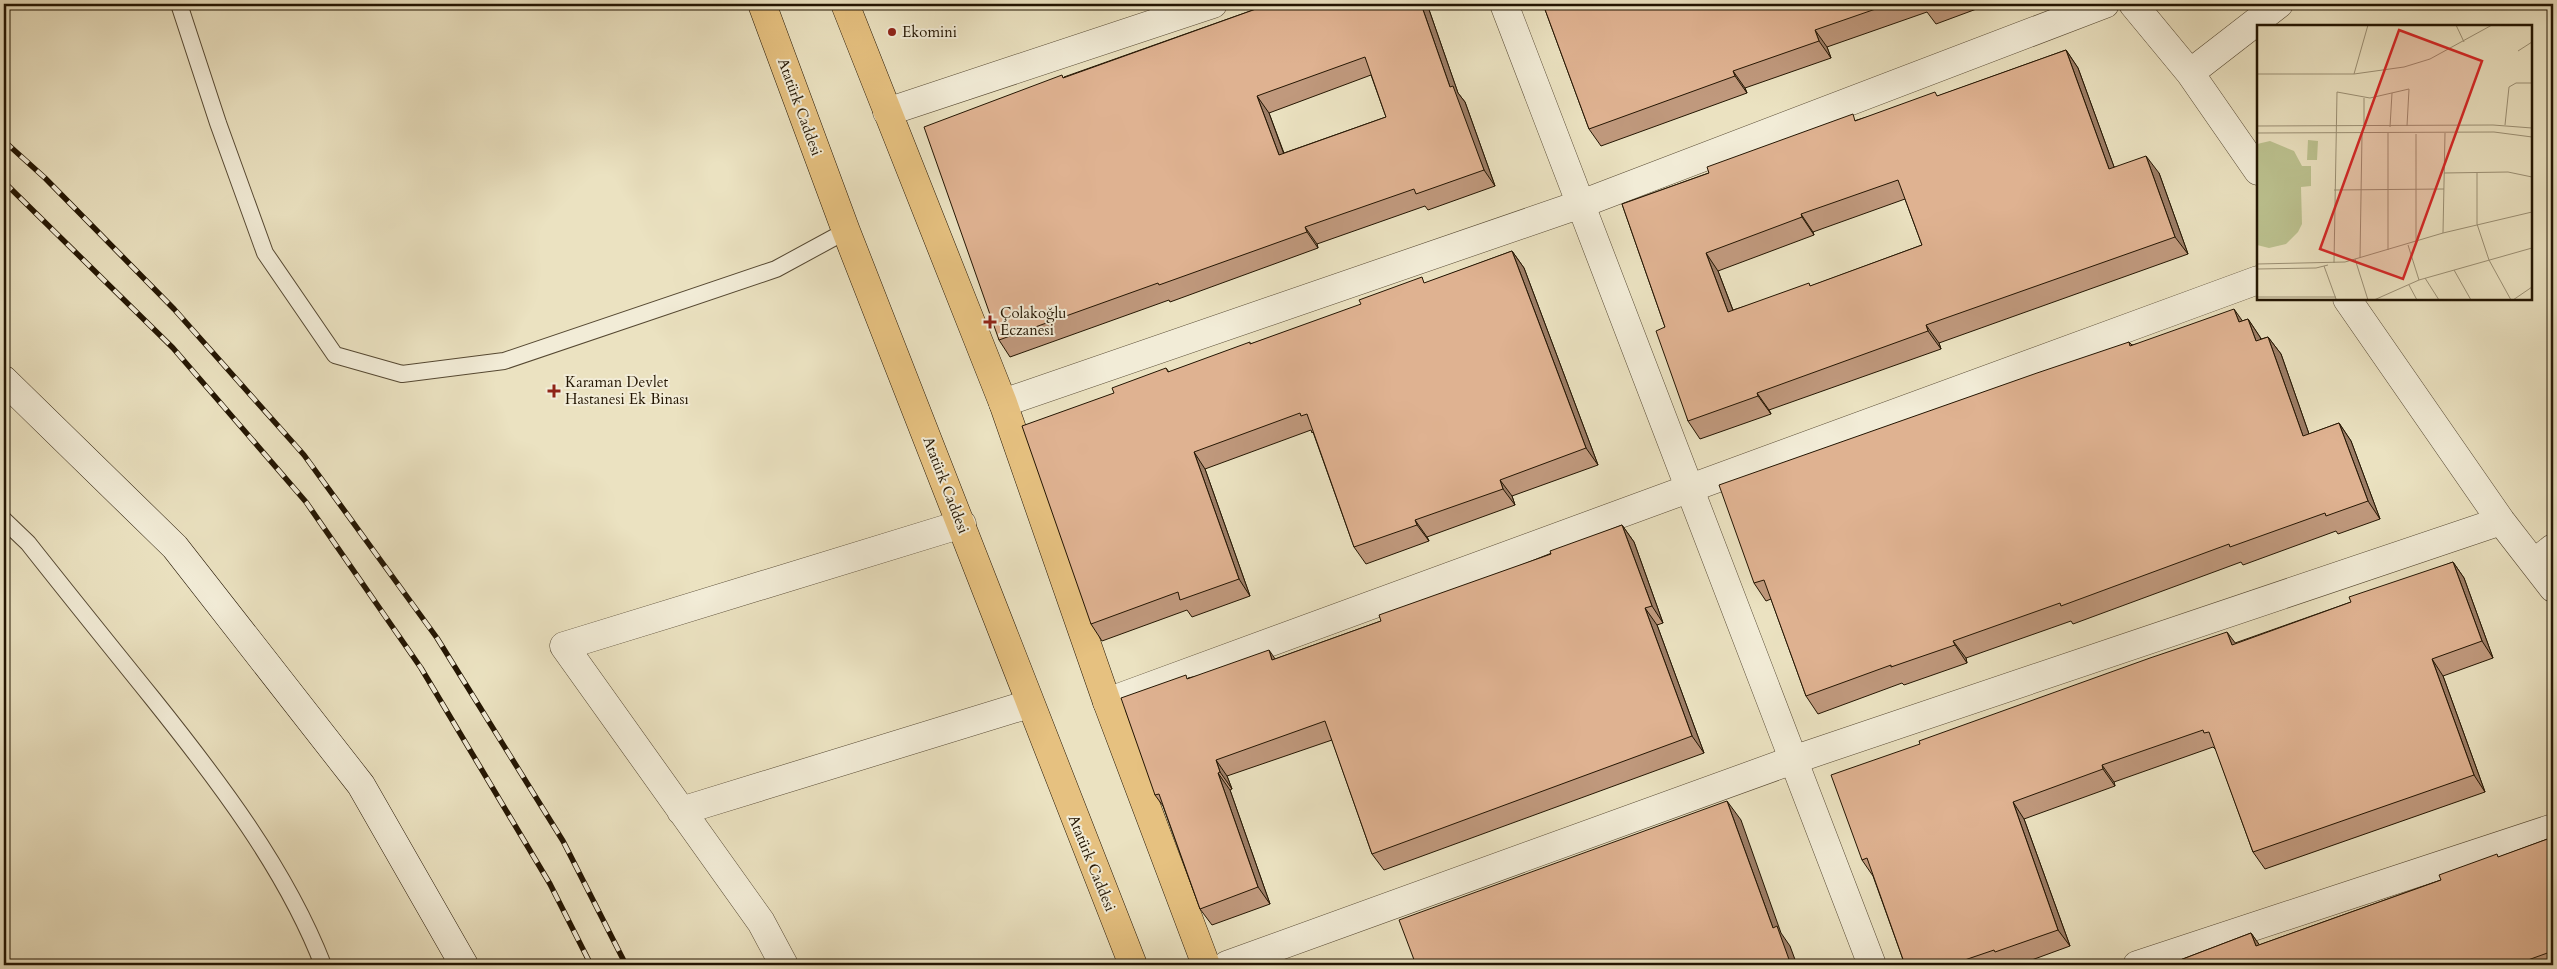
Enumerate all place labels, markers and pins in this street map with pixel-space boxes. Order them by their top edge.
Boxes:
place label: Ekomini [902,22,957,42]
marker: Ekomini [886,26,898,38]
place label: Çolakoğlu Eczanesi [1000,303,1066,340]
marker: Çolakoğlu Eczanesi [984,316,996,328]
place label: Karaman Devlet Hastanesi Ek Binası [565,372,689,409]
marker: Karaman Devlet Hastanesi Ek Binası [547,384,561,398]

